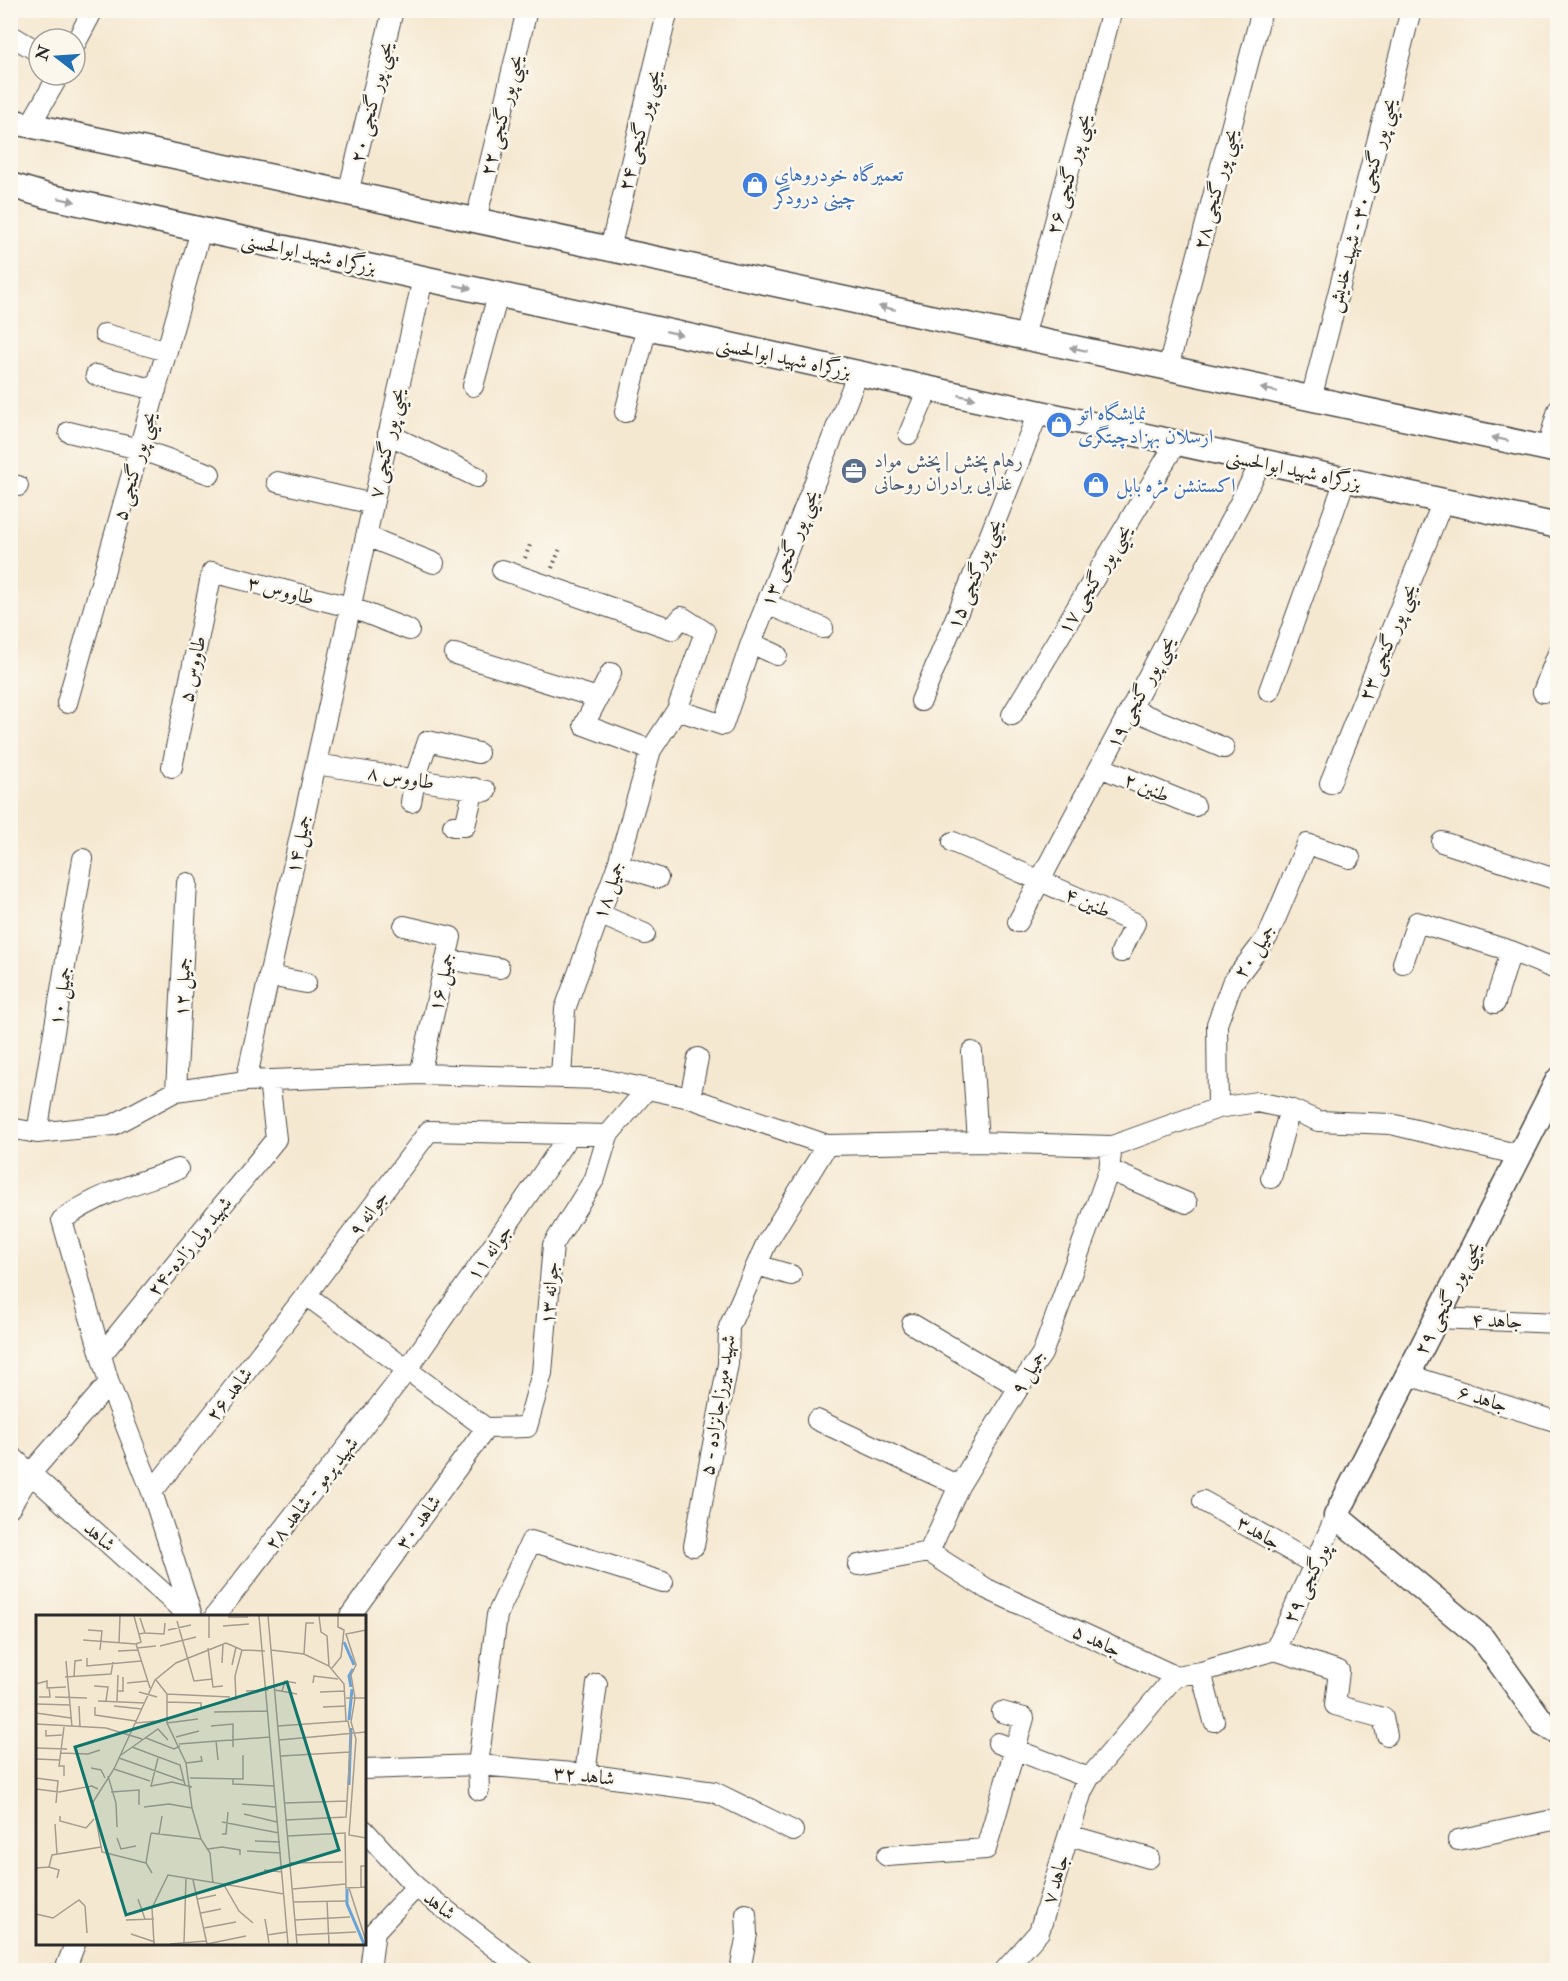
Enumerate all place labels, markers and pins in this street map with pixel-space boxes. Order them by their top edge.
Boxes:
place label: تعمیرگاه خودروهای چینی درودگر [772,162,904,212]
shop icon: تعمیرگاه خودروهای چینی درودگر [740,170,770,200]
place label: نمایشگاه اتو ارسلان بهزادچیتگری [1076,400,1213,449]
shop icon: نمایشگاه اتو ارسلان بهزادچیتگری [1044,410,1074,440]
place label: رهام پخش | پخش مواد غذایی برادران روحانی [874,448,1023,497]
office icon: رهام پخش | پخش مواد غذایی برادران روحانی [839,456,869,486]
shop icon: اکستنشن مژه بابل [1081,470,1111,500]
place label: اکستنشن مژه بابل [1116,473,1236,500]

